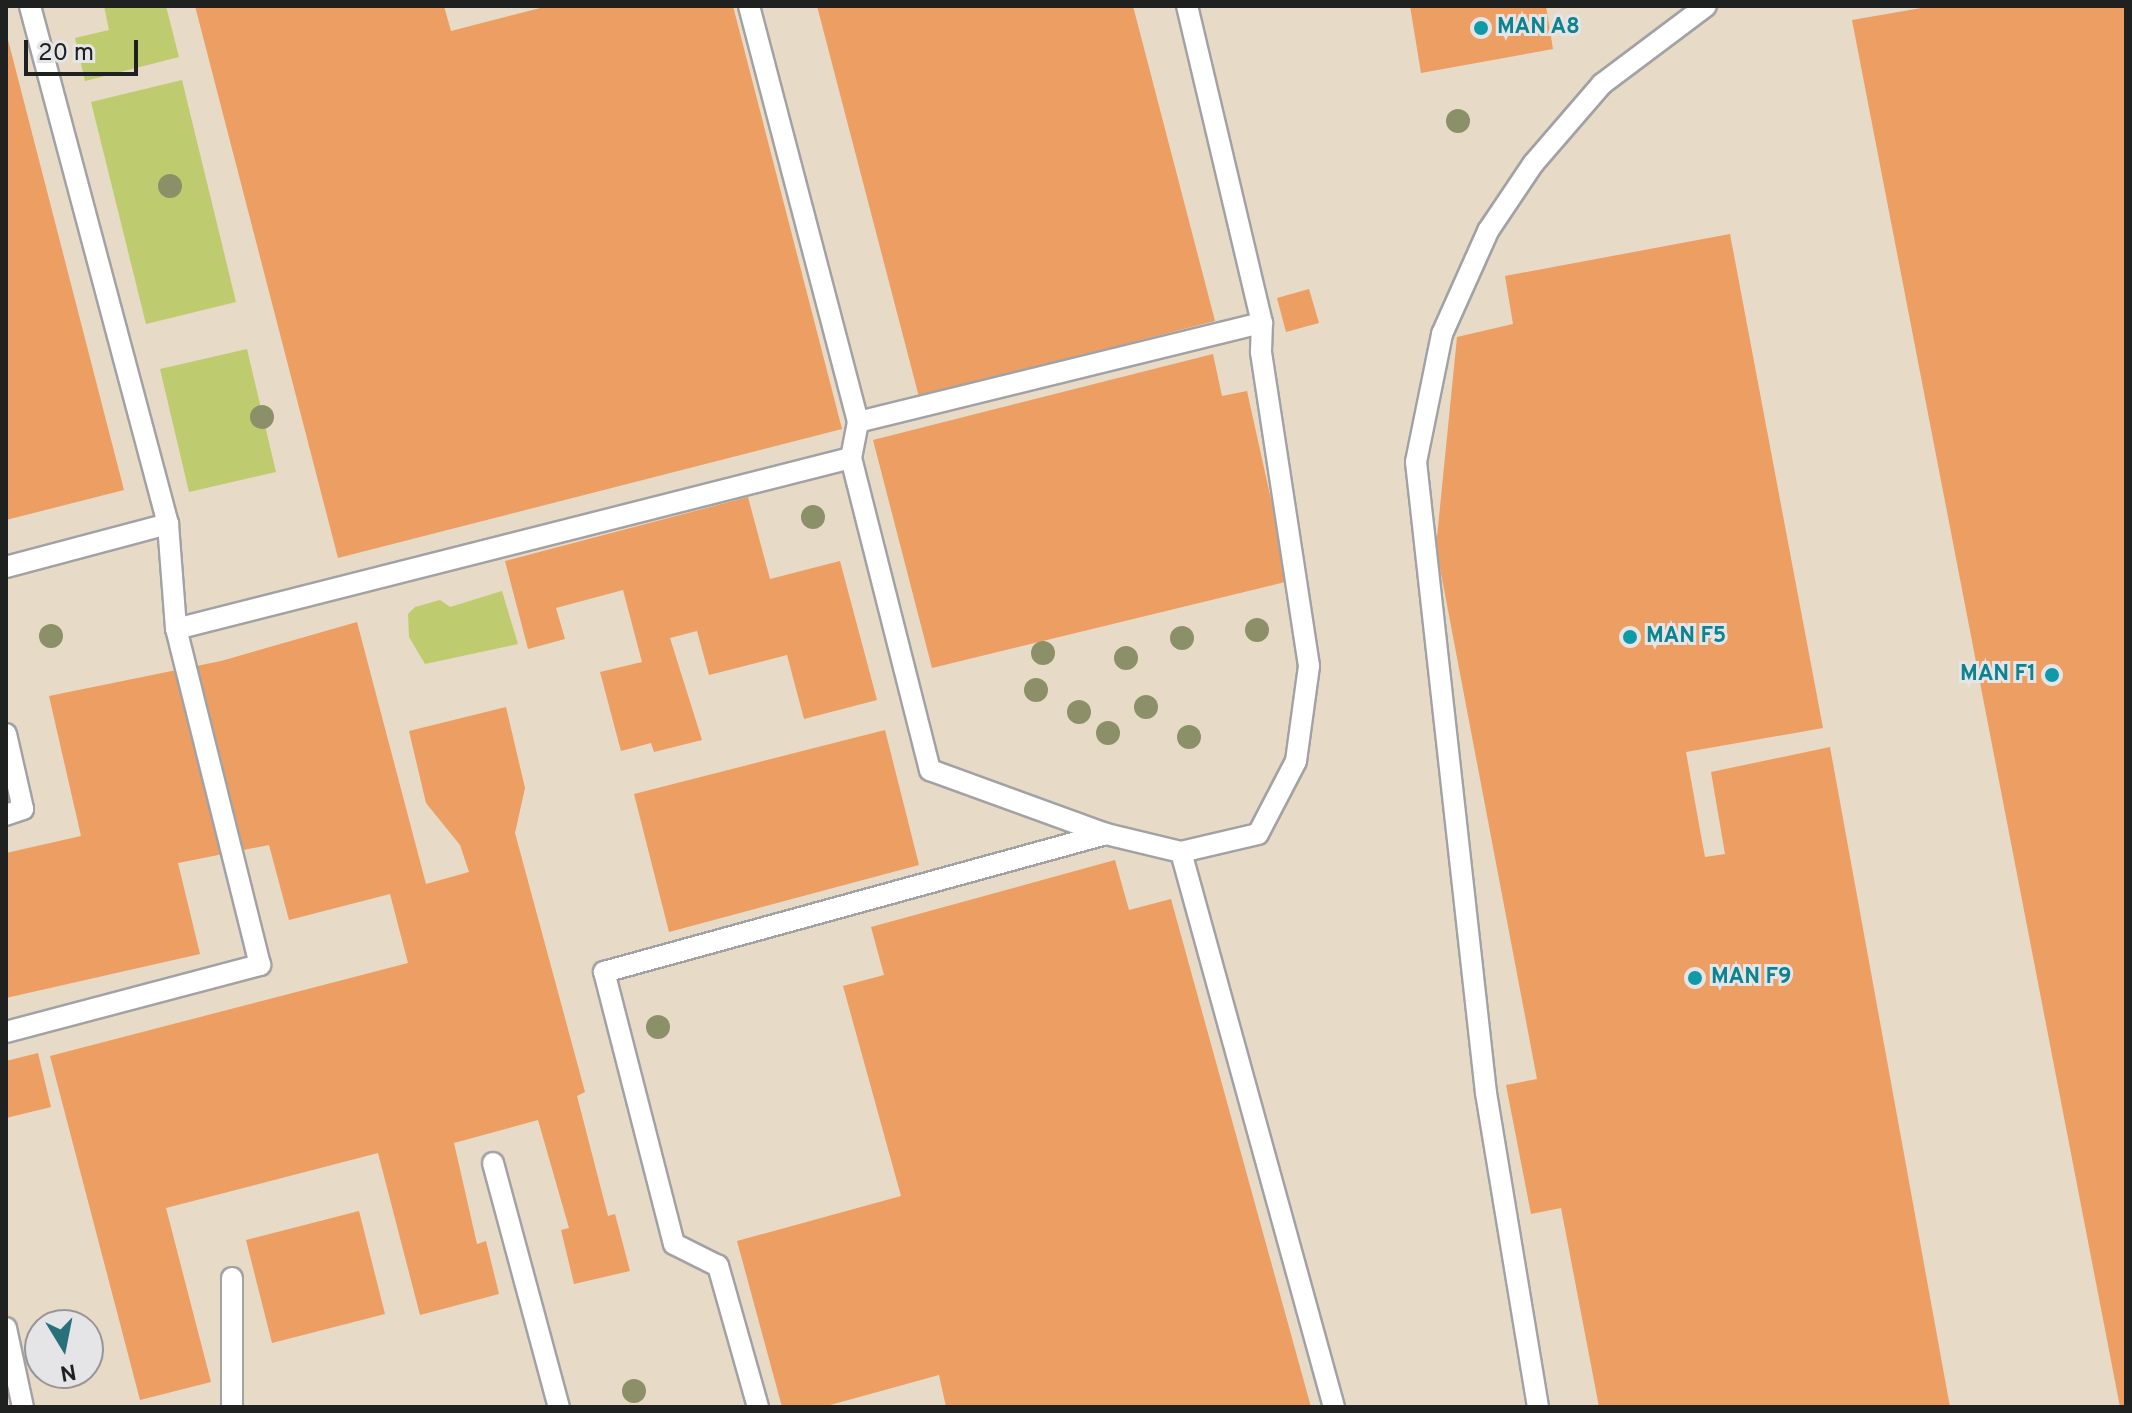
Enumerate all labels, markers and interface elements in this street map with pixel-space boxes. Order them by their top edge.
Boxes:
place label: MAN A8 [1497,15,1581,41]
marker: MAN A8 [1472,19,1490,37]
scale bar [28,24,142,74]
text: 20 m [38,39,94,69]
place label: MAN F5 [1646,624,1726,650]
marker: MAN F5 [1621,628,1639,646]
place label: MAN F1 [1960,662,2036,688]
marker: MAN F1 [2043,666,2061,684]
place label: MAN F9 [1711,965,1792,991]
marker: MAN F9 [1686,969,1704,987]
north arrow [24,1309,104,1389]
text: N [58,1356,78,1386]

